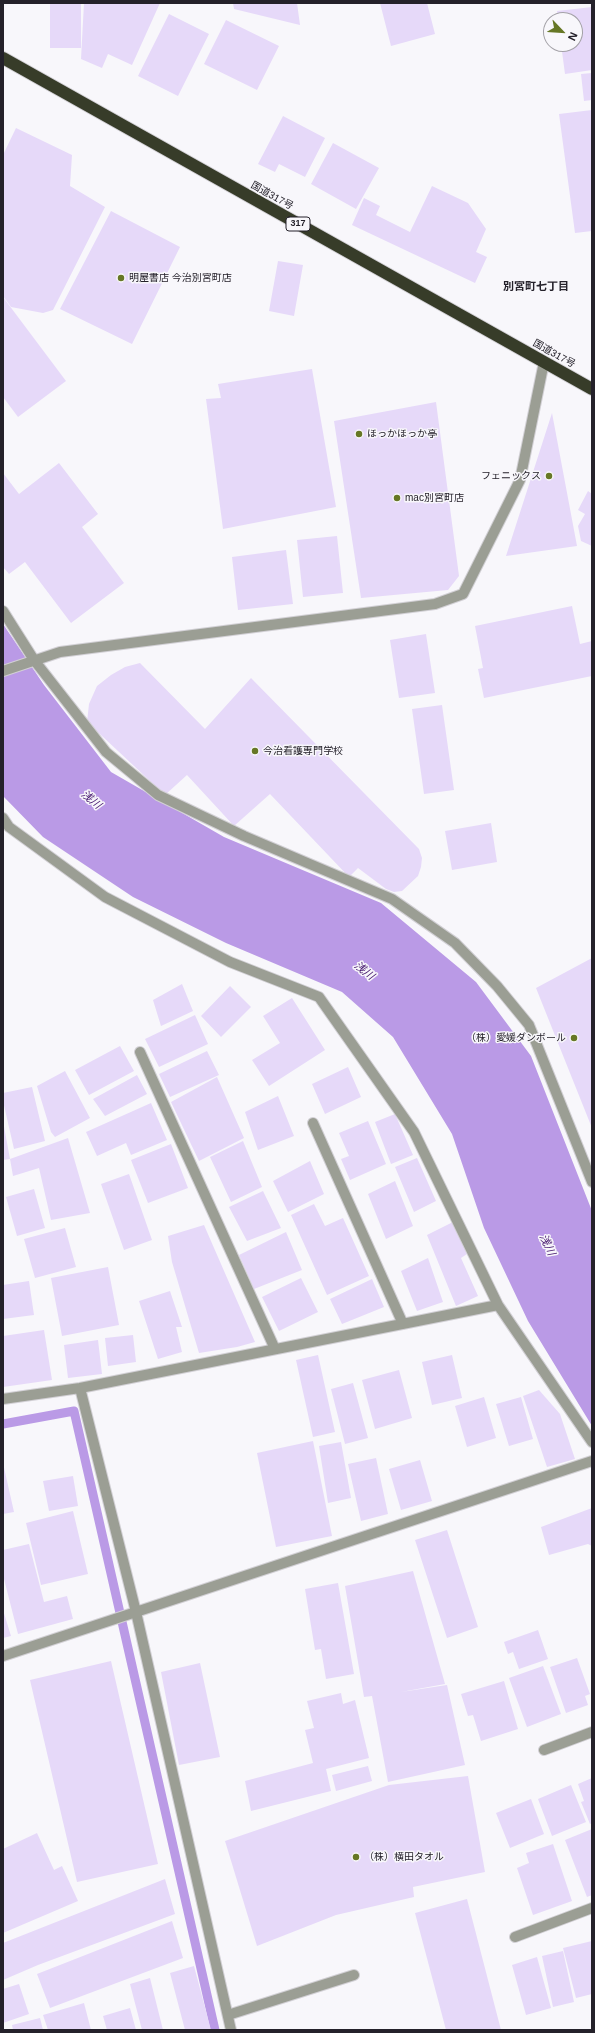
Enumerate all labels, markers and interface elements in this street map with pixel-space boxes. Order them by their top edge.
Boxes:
north arrow [543,12,583,52]
text: N [566,31,580,43]
street label: 国道317号 [249,179,295,213]
road number: 317 [286,217,310,231]
place label: 明屋書店 今治別宮町店 [129,272,232,284]
marker: 明屋書店 今治別宮町店 [116,273,126,283]
district label: 別宮町七丁目 [503,280,569,294]
street label: 国道317号 [531,337,577,371]
place label: ほっかほっか亭 [367,428,437,440]
marker: ほっかほっか亭 [354,429,364,439]
place label: フェニックス [481,470,541,482]
marker: フェニックス [544,471,554,481]
place label: mac別宮町店 [405,492,464,504]
marker: mac別宮町店 [392,493,402,503]
place label: 今治看護専門学校 [263,745,343,757]
marker: 今治看護専門学校 [250,746,260,756]
water label: 浅川 [78,788,104,812]
water label: 浅川 [351,959,377,983]
place label: （株）愛媛ダンボール [466,1032,566,1044]
marker: （株）愛媛ダンボール [569,1033,579,1043]
water label: 浅川 [536,1232,558,1258]
place label: （株）横田タオル [364,1851,444,1863]
marker: （株）横田タオル [351,1852,361,1862]

